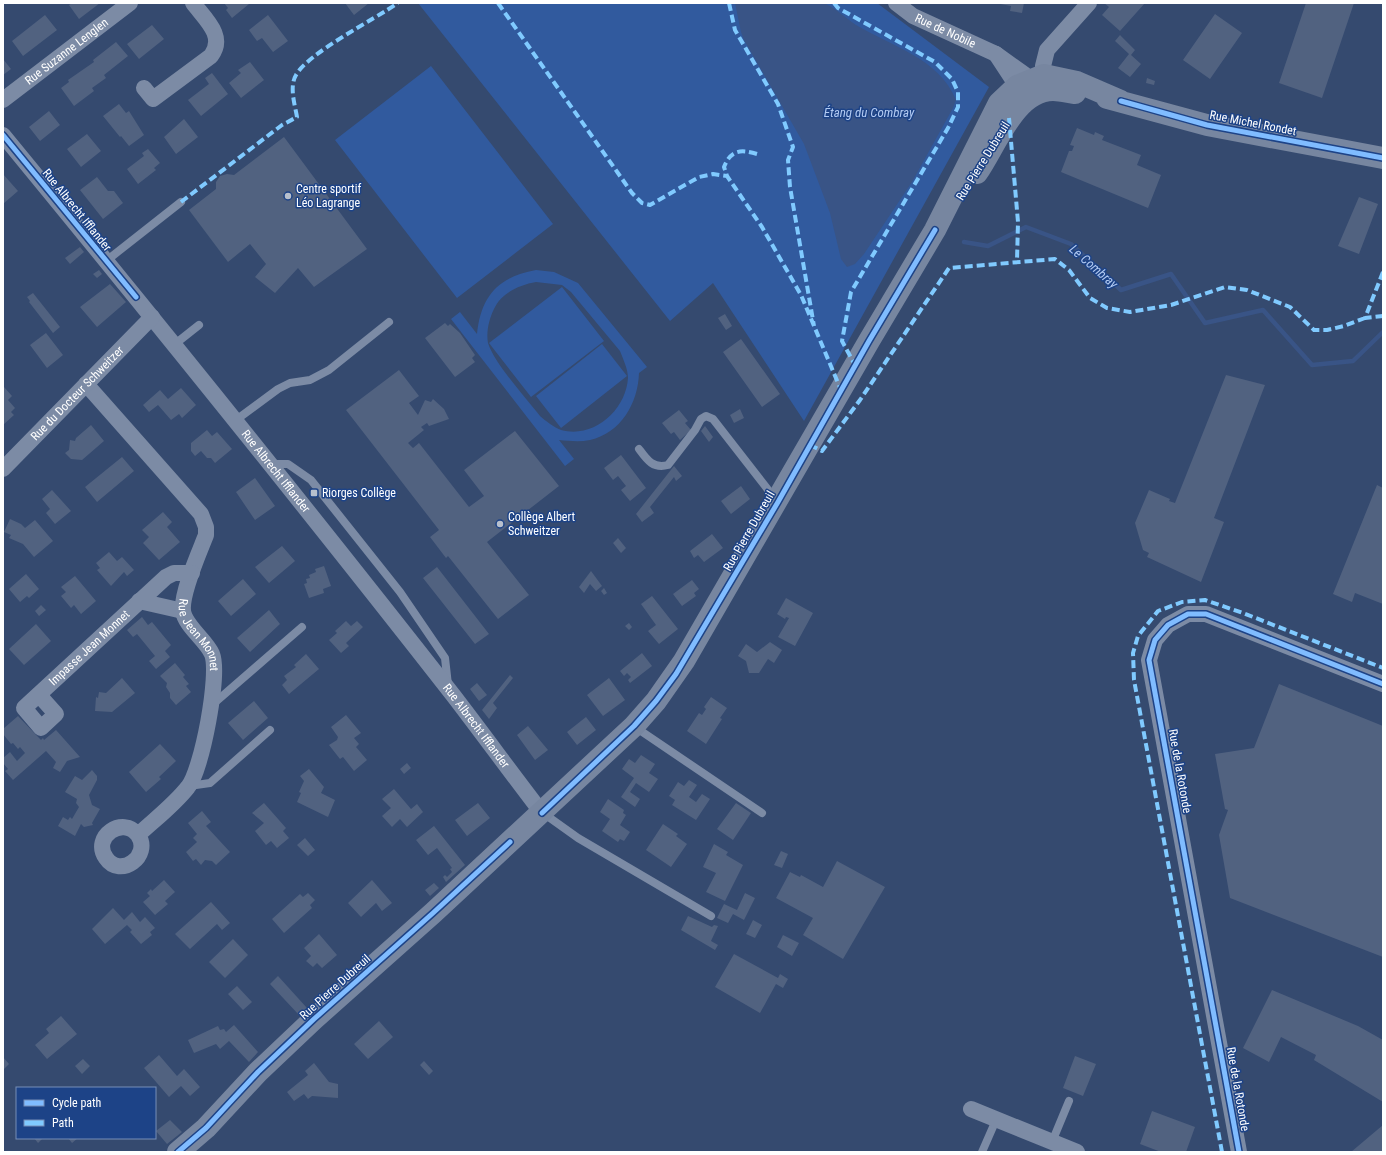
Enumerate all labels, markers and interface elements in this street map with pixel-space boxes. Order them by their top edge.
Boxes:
street label: Rue de Nobile [913,11,978,51]
street label: Rue Suzanne Lenglen [22,15,111,88]
water label: Étang du Combray [824,105,915,120]
street label: Rue Michel Rondet [1208,108,1298,138]
street label: Rue Pierre Dubreuil [953,119,1013,203]
street label: Rue Albrecht Ifflander [40,166,115,254]
place label: Centre sportif Léo Lagrange [296,182,361,210]
marker: Centre sportif Léo Lagrange [283,191,293,201]
water label: Le Combray [1067,241,1121,292]
street label: Rue du Docteur Schweitzer [28,343,127,443]
street label: Rue Albrecht Ifflander [239,427,313,516]
place label: Riorges Collège [322,486,396,500]
marker: Riorges Collège [309,488,319,498]
street label: Rue Pierre Dubreuil [720,488,778,574]
place label: Collège Albert Schweitzer [508,510,575,538]
marker: Collège Albert Schweitzer [495,519,505,529]
street label: Rue Jean Monnet [176,598,221,672]
street label: Impasse Jean Monnet [46,607,133,688]
street label: Rue Albrecht Ifflander [440,681,513,771]
street label: Rue de la Rotonde [1166,728,1194,815]
street label: Rue Pierre Dubreuil [297,952,373,1022]
street label: Rue de la Rotonde [1224,1046,1252,1133]
legend [16,1087,156,1139]
text: Cycle path [52,1096,102,1110]
text: Path [52,1116,74,1130]

